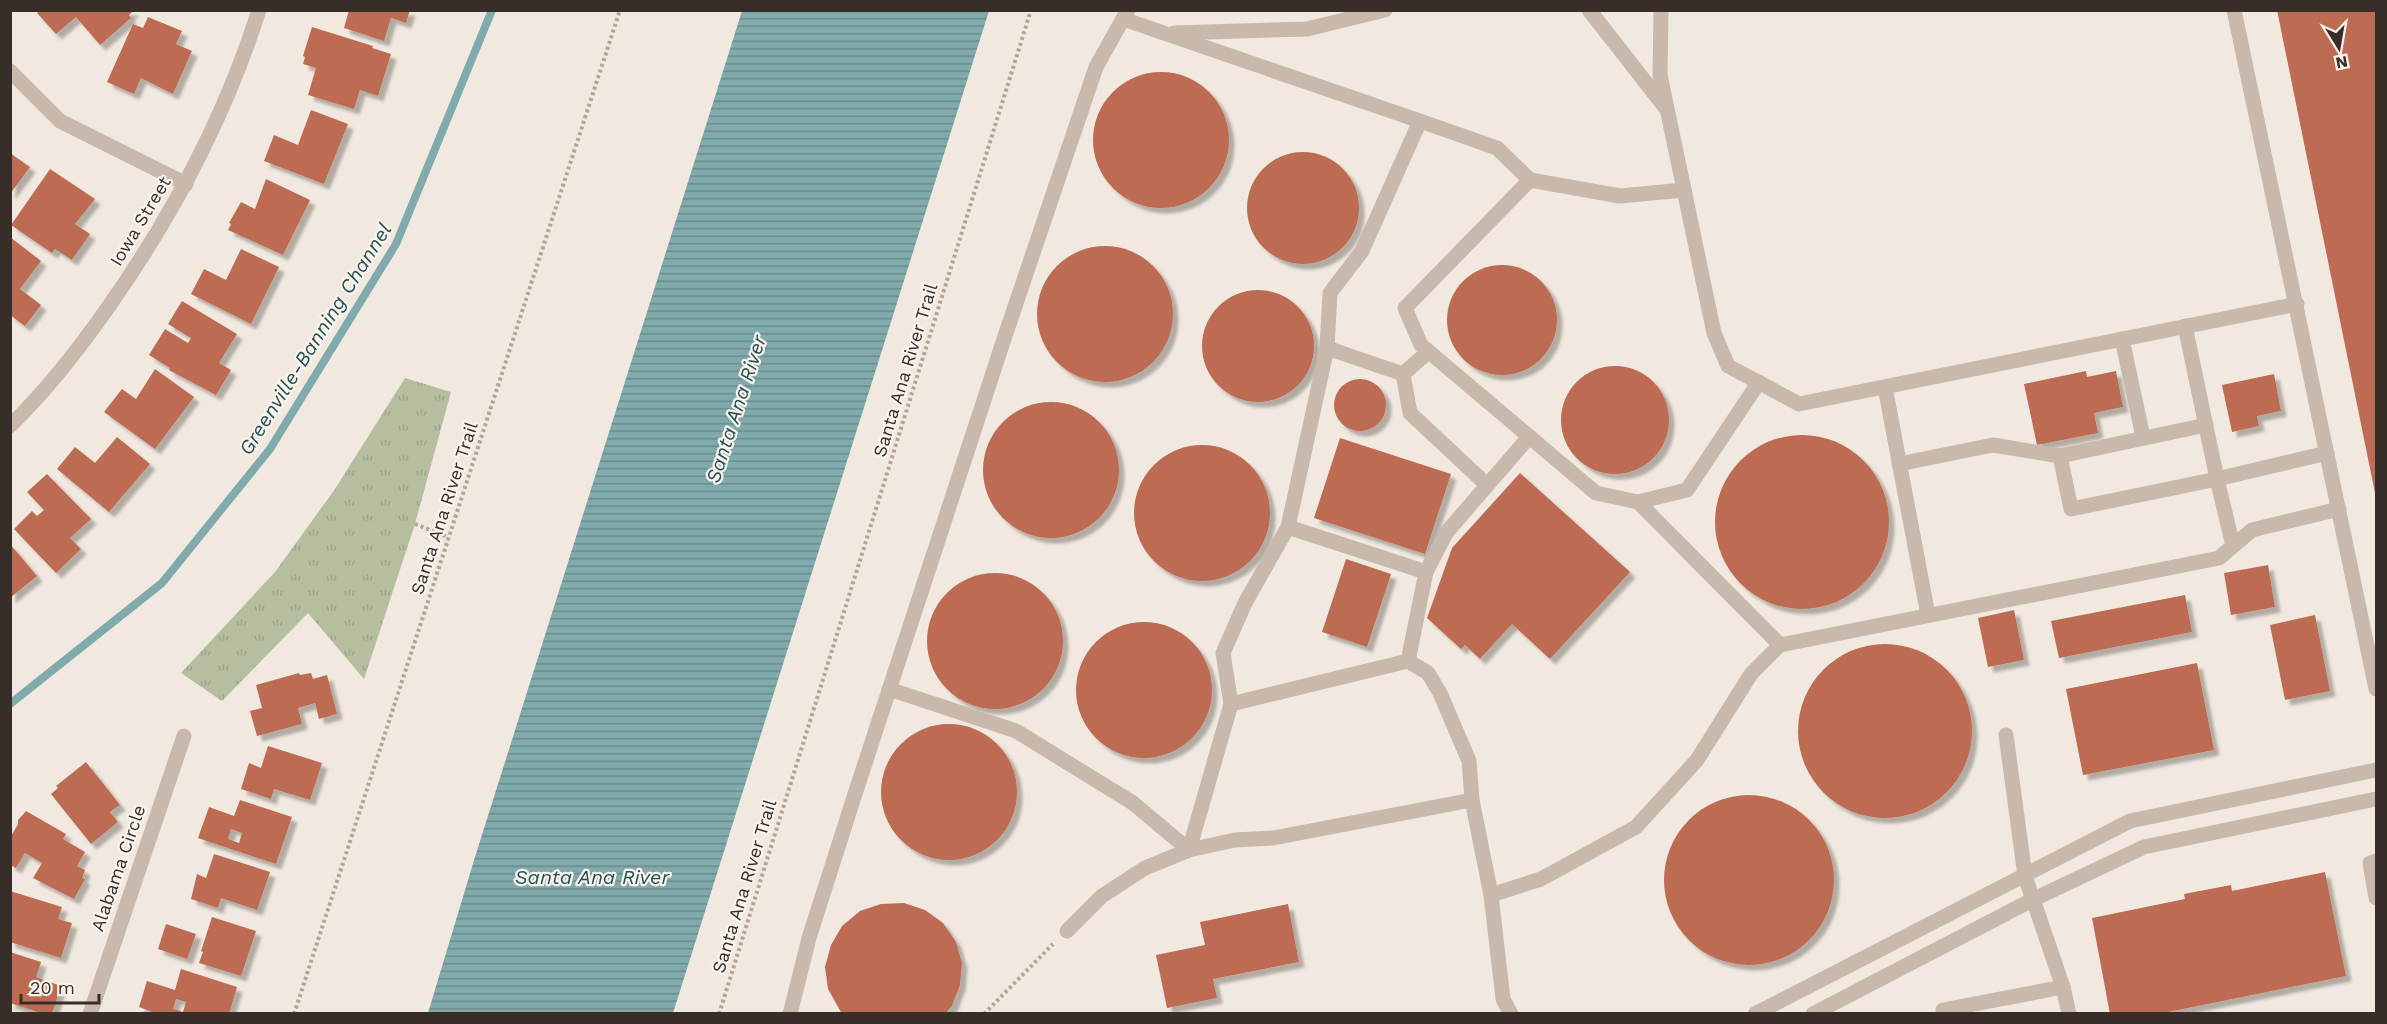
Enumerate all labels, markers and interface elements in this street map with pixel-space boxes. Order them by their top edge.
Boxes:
north arrow [2309,18,2369,78]
text: N [2334,52,2349,73]
street label: Iowa Street [105,172,175,270]
water label: Greenville-Banning Channel [234,219,396,459]
street label: Santa Ana River Trail [869,280,942,459]
water label: Santa Ana River [701,331,772,486]
street label: Santa Ana River Trail [406,418,482,597]
street label: Santa Ana River Trail [708,796,781,975]
street label: Alabama Circle [87,802,149,934]
water label: Santa Ana River [515,865,670,889]
scale bar [21,967,99,1005]
text: 20 m [30,977,75,998]

